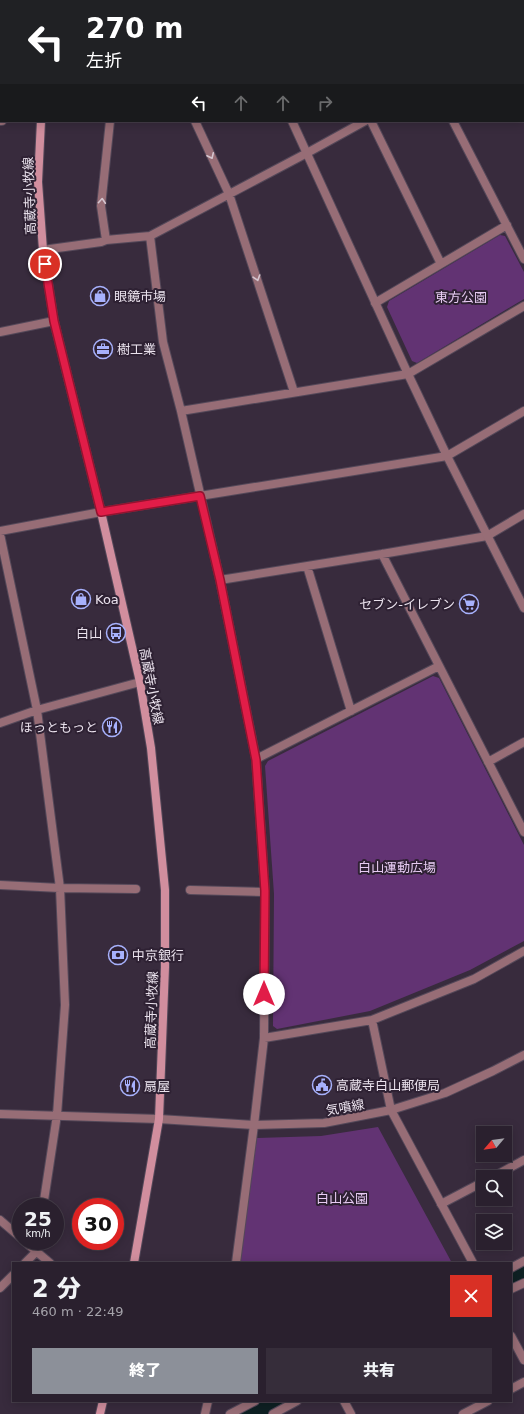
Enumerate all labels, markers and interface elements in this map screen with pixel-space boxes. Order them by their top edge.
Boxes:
text: 270 m [86,12,183,45]
icon: left [20,16,72,68]
text: 左折 [86,50,122,71]
icon: left [188,92,210,114]
icon: ahead [230,92,252,114]
icon: ahead [272,92,294,114]
icon: right [314,92,336,114]
one-way arrow [206,152,214,160]
street label: 高蔵寺小牧線 [21,157,38,235]
one-way arrow [97,198,106,204]
pin [28,247,62,281]
icon: arrive [34,253,56,275]
one-way arrow [252,274,261,281]
shop icon: 眼鏡市場 [89,285,111,307]
place label: 眼鏡市場 [114,289,166,304]
park label: 東方公園 [435,290,487,305]
office icon: 樹工業 [92,338,114,360]
place label: 樹工業 [117,342,156,357]
shop icon: Koa [70,588,92,610]
place label: Koa [95,592,119,607]
supermarket icon: セブン-イレブン [458,593,480,615]
place label: セブン-イレブン [359,597,455,612]
bus stop icon: 白山 [105,622,127,644]
place label: 白山 [76,626,102,641]
street label: 高蔵寺小牧線 [137,646,166,726]
restaurant icon: ほっともっと [101,716,123,738]
place label: ほっともっと [20,720,98,735]
park label: 白山運動広場 [358,860,436,875]
bank icon: 中京銀行 [107,944,129,966]
place label: 中京銀行 [132,948,184,963]
street label: 高蔵寺小牧線 [143,971,160,1049]
position arrow [243,973,285,1015]
public building icon: 高蔵寺白山郵便局 [311,1074,333,1096]
restaurant icon: 扇屋 [119,1075,141,1097]
place label: 高蔵寺白山郵便局 [336,1078,440,1093]
place label: 扇屋 [144,1079,170,1094]
street label: 気噴線 [325,1097,366,1118]
north arrow [476,1126,512,1162]
map controls [476,1126,512,1250]
button: search [476,1170,512,1206]
park label: 白山公園 [316,1191,368,1206]
speed limit sign: 30 [72,1198,124,1250]
text: 25 [24,1207,52,1231]
button: layers [476,1214,512,1250]
text: km/h [25,1228,51,1239]
text: 2 分 [32,1275,81,1303]
button: close [450,1275,492,1317]
text: 460 m · 22:49 [32,1304,123,1319]
button: 終了 [32,1348,258,1394]
button: 共有 [266,1348,492,1394]

